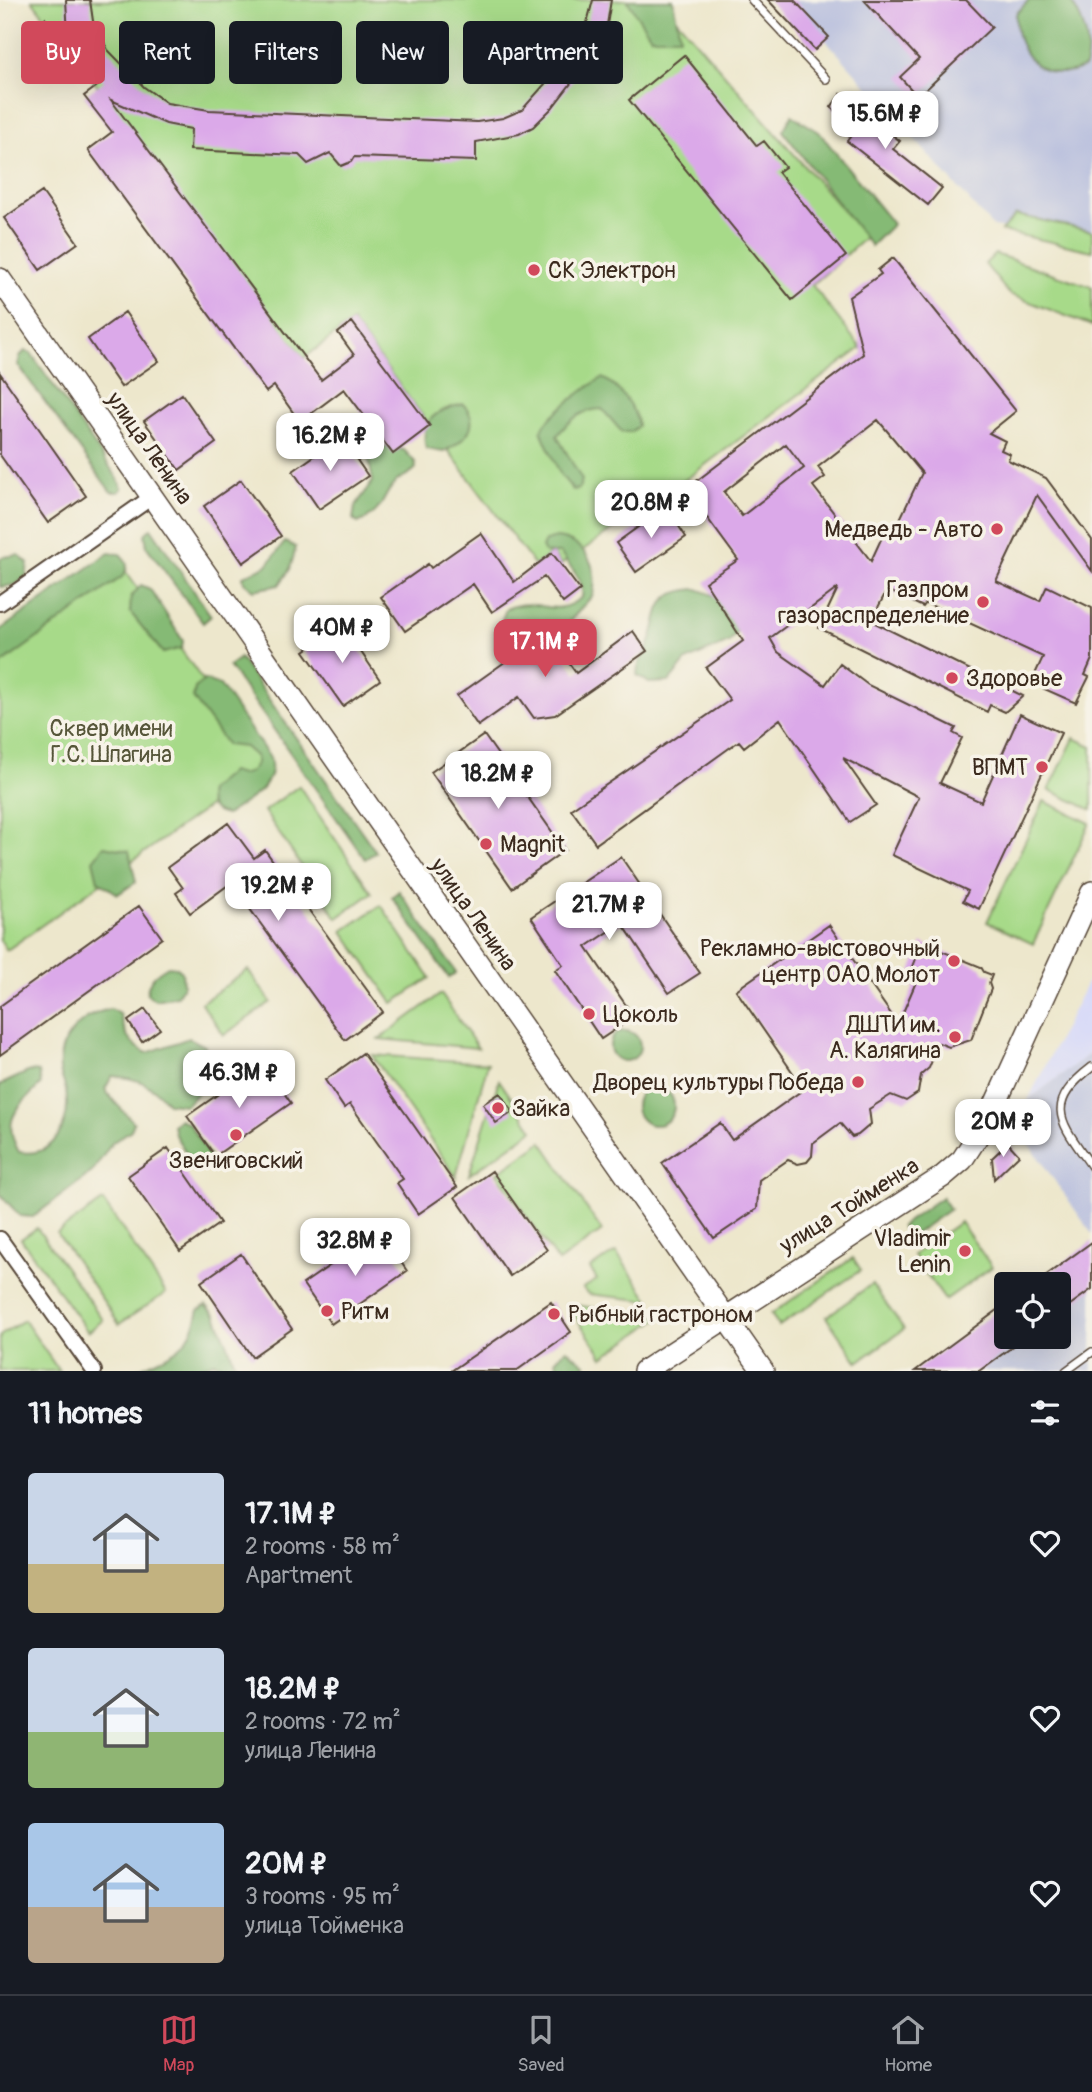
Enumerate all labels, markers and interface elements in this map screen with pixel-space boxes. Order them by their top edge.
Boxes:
chip: Buy [21,21,105,84]
chip: Rent [119,21,215,84]
chip: Filters [229,21,342,84]
chip: New [356,21,449,84]
chip: Apartment [463,21,623,84]
pin: 15.6M ₽ [820,92,950,151]
text: 15.6M ₽ [847,99,923,128]
place label: СК Электрон [548,256,676,285]
marker: СК Электрон [526,262,542,278]
street label: улица Ленина [99,385,199,510]
pin: 16.2M ₽ [265,414,395,473]
text: 16.2M ₽ [292,421,368,450]
pin: 20.8M ₽ [586,480,716,540]
text: 20.8M ₽ [611,488,691,517]
place label: Медведь - Авто [824,515,983,544]
marker: Медведь - Авто [989,521,1005,537]
place label: Газпром газораспределение [778,575,970,630]
marker: Газпром газораспределение [975,594,991,610]
pin: 40M ₽ [293,606,391,665]
text: 40M ₽ [310,613,374,642]
pin: 17.1M ₽ [480,620,610,679]
text: 17.1M ₽ [510,627,580,656]
place label: Здоровье [966,664,1063,693]
marker: Здоровье [944,670,960,686]
park label: Сквер имени Г.С. Шпагина [49,714,173,769]
pin: 18.2M ₽ [433,752,563,811]
place label: ВПМТ [972,753,1028,782]
text: 18.2M ₽ [461,759,535,788]
marker: ВПМТ [1034,759,1050,775]
place label: Magnit [500,830,566,859]
marker: Magnit [478,836,494,852]
street label: улица Ленина [423,851,523,976]
pin: 19.2M ₽ [213,864,343,923]
text: 19.2M ₽ [241,871,315,900]
pin: 21.7M ₽ [544,883,674,942]
text: 21.7M ₽ [572,890,646,919]
place label: Рекламно-выстовочный центр ОАО Молот [700,934,940,989]
marker: Рекламно-выстовочный центр ОАО Молот [946,953,962,969]
place label: Цоколь [603,1000,679,1029]
marker: Цоколь [581,1006,597,1022]
place label: ДШТИ им. А. Калягина [829,1010,941,1065]
marker: ДШТИ им. А. Калягина [947,1029,963,1045]
pin: 46.3M ₽ [174,1050,304,1110]
text: 46.3M ₽ [199,1058,279,1087]
place label: Дворец культуры Победа [592,1068,844,1097]
marker: Дворец культуры Победа [850,1074,866,1090]
place label: Зайка [512,1094,570,1123]
marker: Зайка [490,1100,506,1116]
pin: 20M ₽ [954,1100,1052,1159]
text: 20M ₽ [971,1107,1035,1136]
marker: Звениговский [228,1127,244,1143]
place label: Звениговский [169,1146,303,1175]
street label: улица Тойменка [773,1151,924,1260]
pin: 32.8M ₽ [290,1218,420,1278]
place label: Vladimir Lenin [874,1224,951,1279]
text: 32.8M ₽ [316,1226,394,1255]
marker: Vladimir Lenin [957,1243,973,1259]
map controls [994,1272,1071,1349]
button: locate [994,1272,1071,1349]
place label: Ритм [341,1297,389,1326]
place label: Рыбный гастроном [568,1300,753,1329]
marker: Ритм [319,1303,335,1319]
marker: Рыбный гастроном [546,1306,562,1322]
icon: filters [1026,1394,1064,1432]
text: 11 homes [28,1395,142,1432]
text: 17.1M ₽ [245,1495,337,1532]
icon: home [84,1501,168,1585]
icon: heart [1026,1524,1064,1562]
text: 2 rooms · 58 m² [245,1532,400,1561]
text: Apartment [245,1561,352,1590]
text: 18.2M ₽ [245,1670,341,1707]
icon: home [84,1676,168,1760]
icon: heart [1026,1699,1064,1737]
text: 2 rooms · 72 m² [245,1707,401,1736]
text: улица Ленина [245,1736,376,1765]
text: 20M ₽ [245,1845,328,1882]
icon: home [84,1851,168,1935]
icon: heart [1026,1874,1064,1912]
text: 3 rooms · 95 m² [245,1882,400,1911]
text: улица Тойменка [245,1911,404,1940]
tab: Map [160,2011,198,2077]
tab: Saved [517,2011,565,2077]
tab: Home [884,2011,932,2077]

